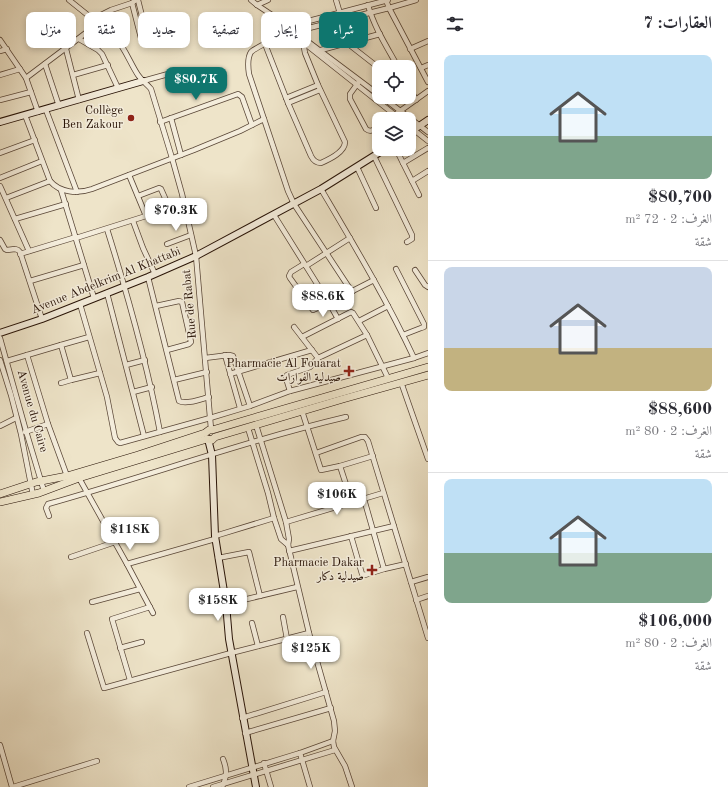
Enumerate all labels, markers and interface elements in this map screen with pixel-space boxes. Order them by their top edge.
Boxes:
chip: منزل [26,12,76,48]
chip: شقة [84,12,130,48]
chip: جديد [138,12,190,48]
chip: تصفية [198,12,253,48]
chip: إيجار [261,12,311,48]
chip: شراء [319,12,368,48]
icon: filters [444,13,466,35]
text: العقارات: 7 [643,15,712,32]
map controls [372,60,416,156]
button: locate [372,60,416,104]
pin: $80.7K [163,67,229,101]
text: $80.7K [174,73,218,86]
icon: home [542,81,614,153]
place label: Collège Ben Zakour [62,105,123,131]
button: layers [372,112,416,156]
marker: Collège Ben Zakour [126,113,136,123]
text: $80,700 [648,189,712,206]
pin: $70.3K [143,198,209,232]
text: $70.3K [154,204,198,217]
text: الغرف: 2 · 72 m² [625,213,712,226]
text: شقة [695,236,712,249]
street label: Avenue Abdelkrim Al Khattabi [30,245,182,317]
street label: Rue de Rabat [181,269,199,339]
pin: $88.6K [290,284,356,318]
text: $88.6K [301,290,345,303]
icon: home [542,293,614,365]
place label: Pharmacie Al Fouarat صيدلية الفوارات [226,358,341,385]
marker: Pharmacie Al Fouarat صيدلية الفوارات [344,366,354,376]
street label: Avenue du Caire [14,368,50,454]
text: $88,600 [648,401,712,418]
text: الغرف: 2 · 80 m² [625,425,712,438]
text: شقة [695,448,712,461]
pin: $106K [309,482,365,516]
text: $106K [317,488,357,501]
icon: home [542,505,614,577]
pin: $118K [102,517,158,551]
text: $118K [110,523,150,536]
place label: Pharmacie Dakar صيدلية دكار [273,557,364,583]
marker: Pharmacie Dakar صيدلية دكار [367,565,377,575]
pin: $158K [190,588,246,622]
text: $158K [198,594,238,607]
text: $106,000 [638,613,712,630]
pin: $125K [283,636,339,670]
text: الغرف: 2 · 80 m² [625,637,712,650]
text: $125K [291,642,331,655]
text: شقة [695,660,712,673]

